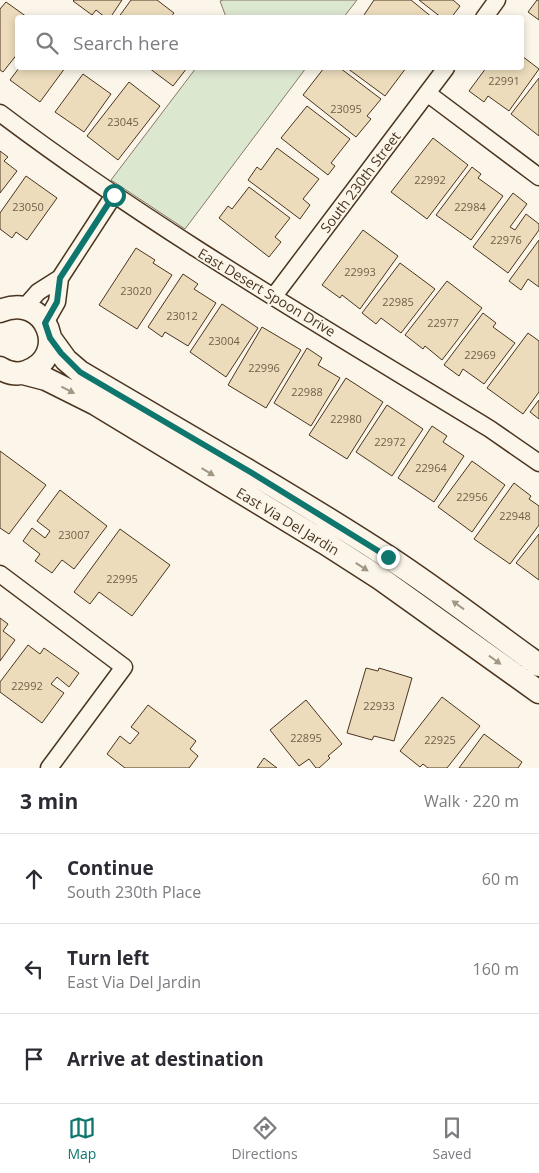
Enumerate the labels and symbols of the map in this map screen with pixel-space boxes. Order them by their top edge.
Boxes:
house number: 22991 [488,73,520,88]
house number: 23095 [330,101,362,116]
house number: 23045 [107,114,139,129]
street label: South 230th Street [316,127,404,237]
house number: 22992 [414,172,446,187]
route start [103,184,126,207]
house number: 23050 [12,199,44,214]
house number: 22984 [454,199,486,214]
house number: 22976 [490,232,522,247]
street label: East Desert Spoon Drive [195,243,339,341]
house number: 22993 [344,264,376,279]
house number: 23020 [120,283,152,298]
house number: 22985 [382,294,414,309]
house number: 23012 [166,308,198,323]
house number: 22977 [427,315,459,330]
house number: 23004 [208,333,240,348]
house number: 22969 [464,347,496,362]
house number: 22996 [248,360,280,375]
house number: 22988 [291,384,323,399]
one-way arrow [61,386,75,394]
house number: 22980 [330,411,362,426]
house number: 22972 [374,434,406,449]
house number: 22964 [415,460,447,475]
one-way arrow [202,468,215,477]
street label: East Via Del Jardin [233,483,343,559]
house number: 22956 [456,489,488,504]
house number: 22948 [499,508,531,523]
house number: 23007 [58,527,90,542]
route end [377,546,400,569]
one-way arrow [355,562,368,571]
house number: 22995 [106,571,138,586]
one-way arrow [451,600,464,610]
one-way arrow [488,655,502,665]
house number: 22992 [11,678,43,693]
house number: 22933 [363,698,395,713]
house number: 22895 [290,730,322,745]
house number: 22925 [424,732,456,747]

